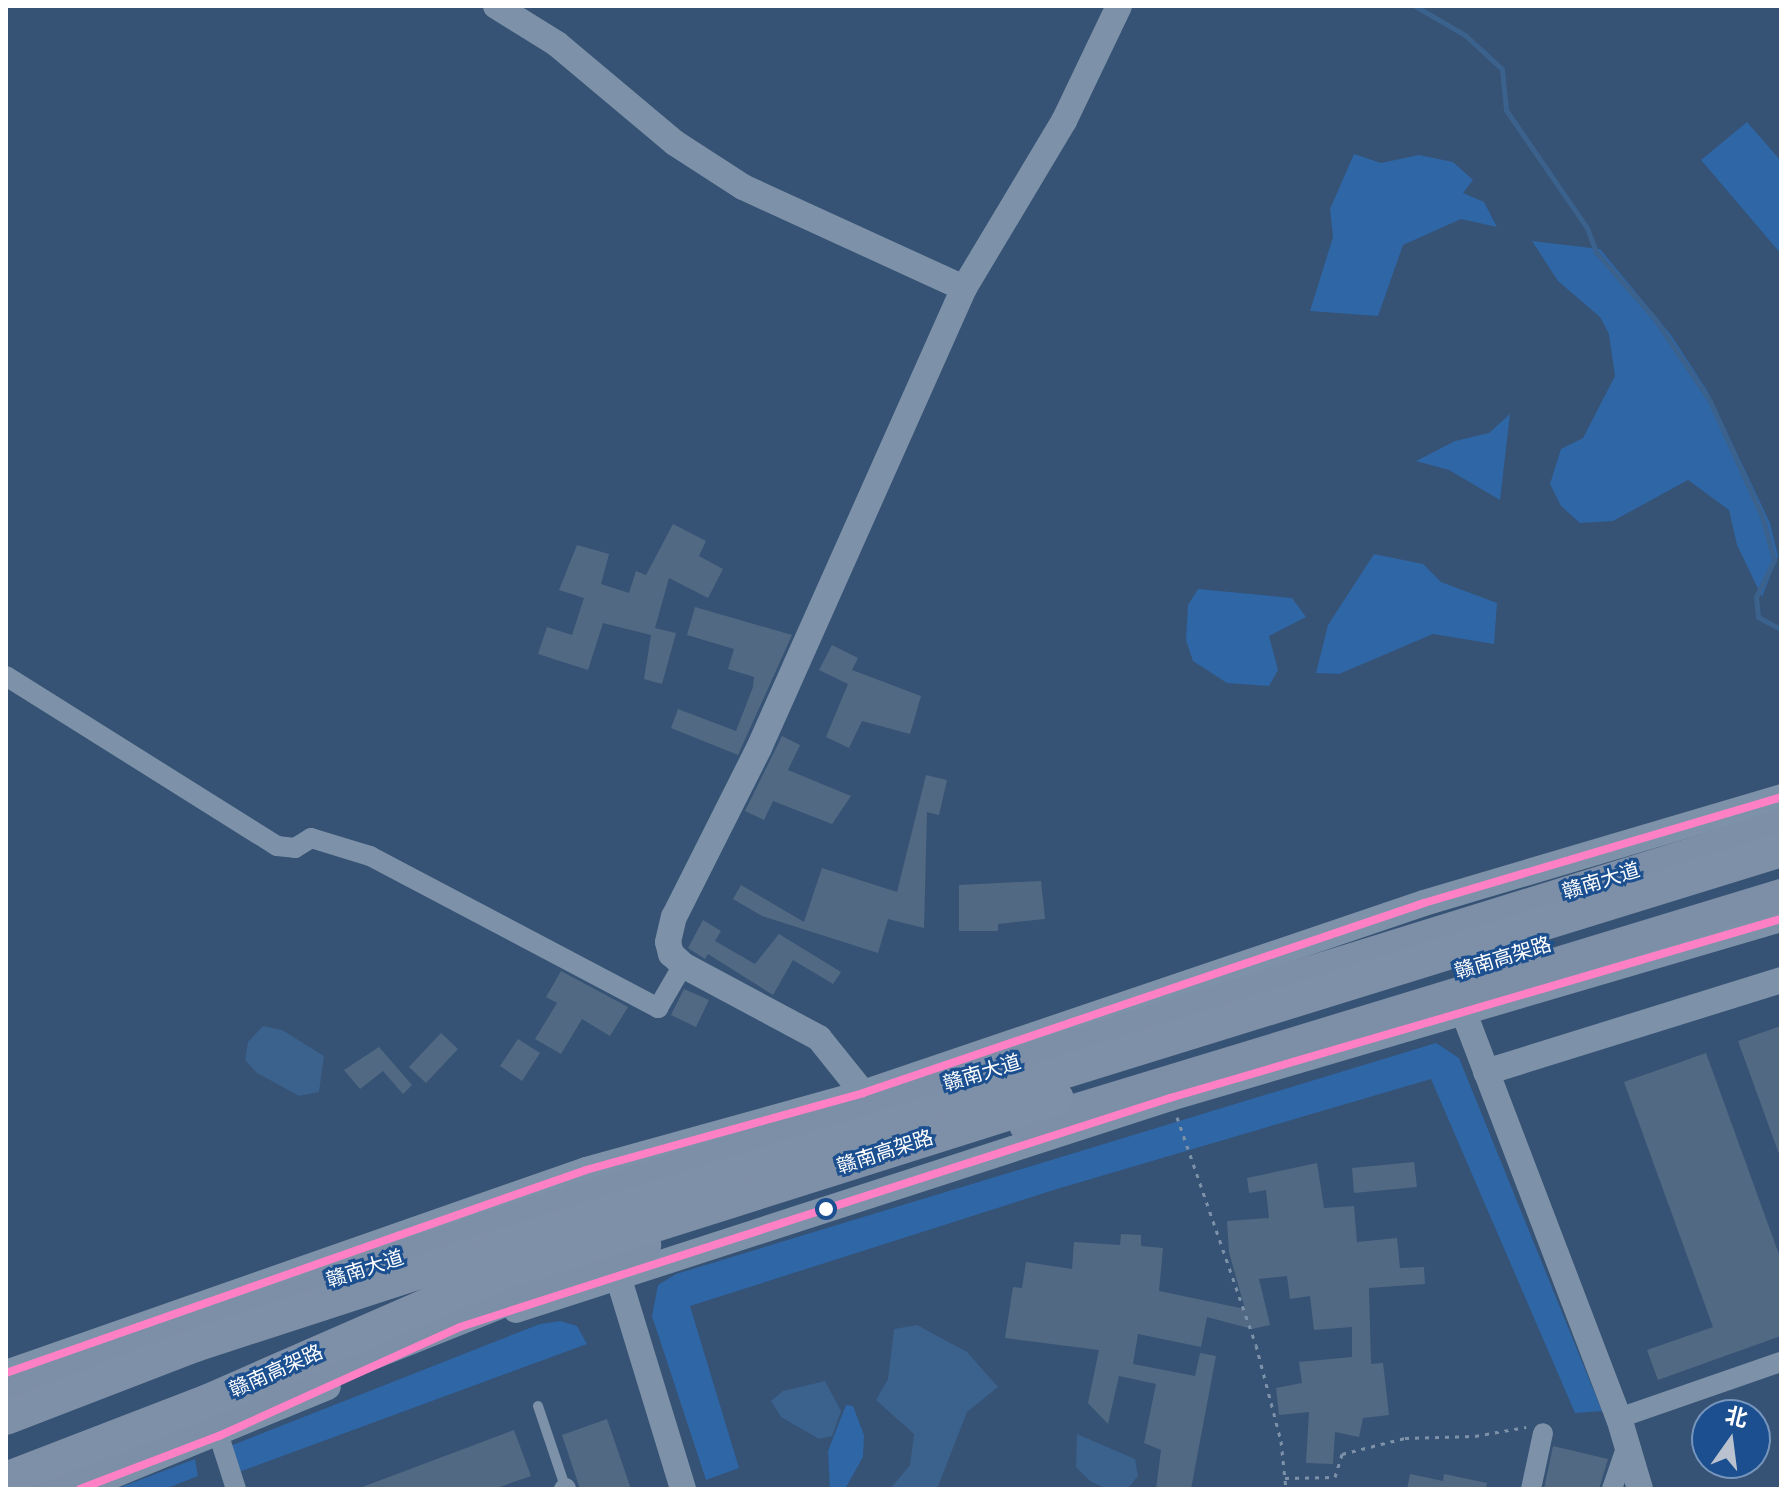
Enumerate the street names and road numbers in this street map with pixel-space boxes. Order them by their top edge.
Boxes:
street label: 赣南大道 [1559,858,1643,904]
street label: 赣南高架路 [1452,932,1554,984]
street label: 赣南大道 [940,1050,1024,1096]
street label: 赣南高架路 [834,1125,936,1179]
street label: 赣南大道 [323,1245,407,1293]
street label: 赣南高架路 [225,1340,327,1402]

